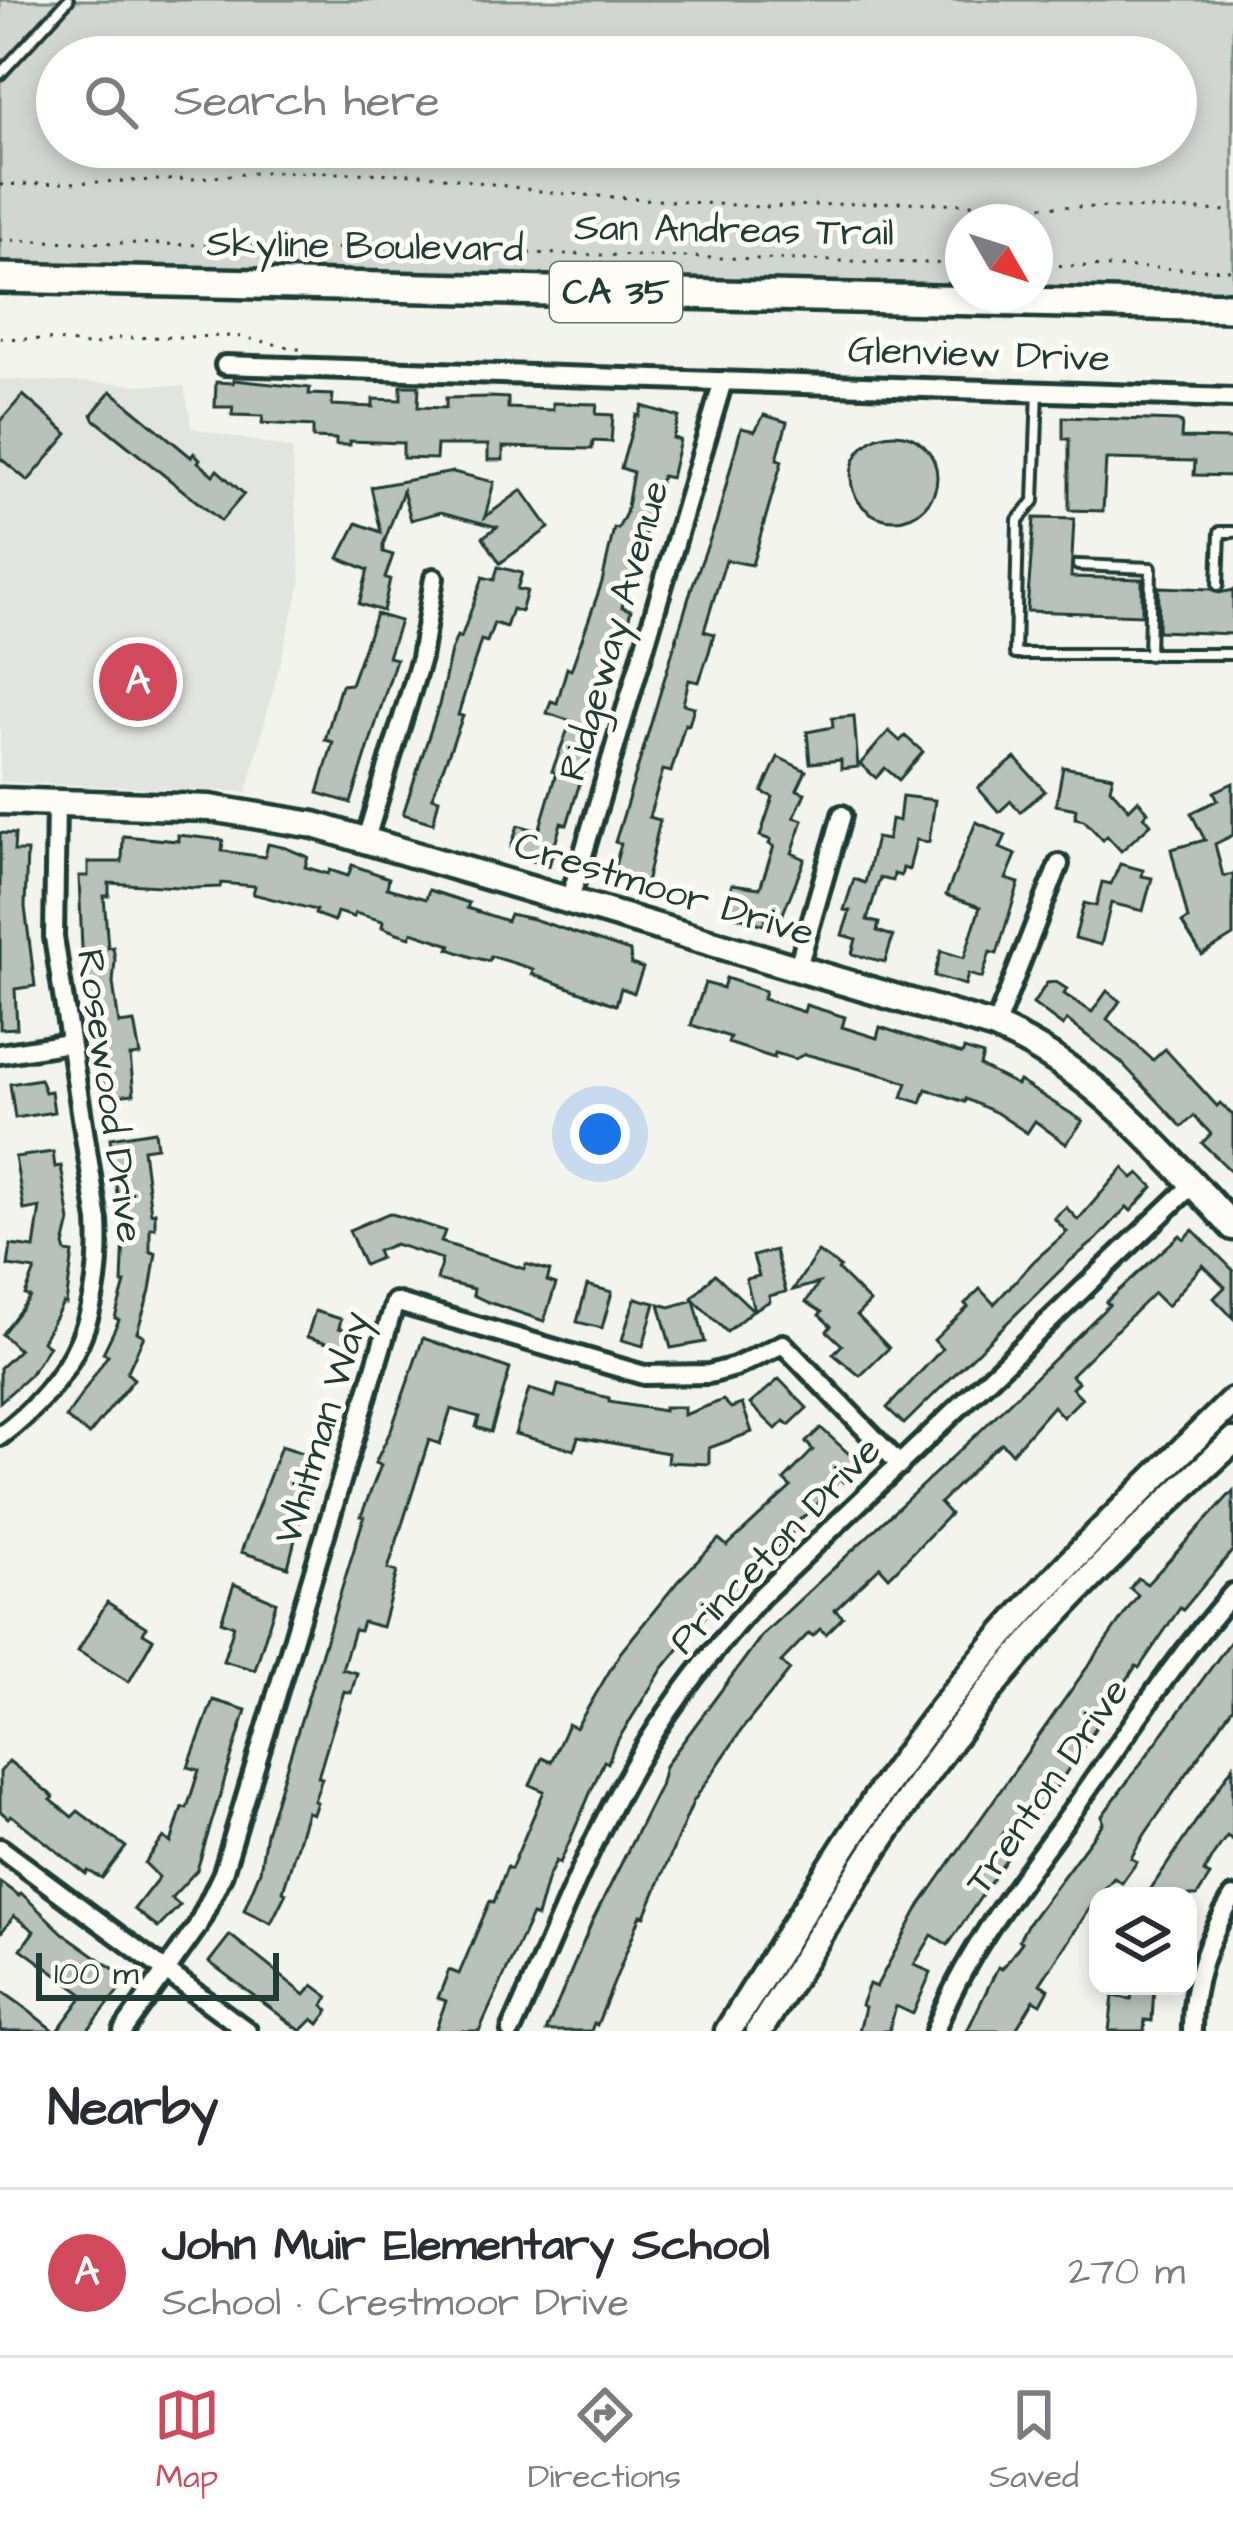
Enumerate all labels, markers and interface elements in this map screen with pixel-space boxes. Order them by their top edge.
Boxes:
search box [36,36,1197,168]
icon: search [78,69,144,135]
text: Search here [174,71,440,133]
street label: San Andreas Trail [574,201,894,261]
north arrow [945,204,1053,312]
street label: Skyline Boulevard [206,217,524,278]
road number: CA 35 [550,262,682,322]
street label: Glenview Drive [847,323,1111,387]
street label: Ridgeway Avenue [546,475,685,788]
pin: A [99,637,177,727]
street label: Crestmoor Drive [507,819,821,961]
street label: Rosewood Drive [62,946,156,1246]
your location [570,1104,630,1164]
street label: Whitman Way [262,1305,385,1551]
street label: Princeton Drive [658,1425,894,1667]
street label: Trenton Drive [953,1668,1143,1906]
map controls [1089,1887,1197,1995]
button: layers [1089,1887,1197,1995]
scale bar [36,1947,279,2000]
text: 100 m [54,1951,139,1997]
text: Nearby [48,2074,218,2145]
text: John Muir Elementary School [162,2215,770,2277]
text: A [75,2246,99,2300]
text: 270 m [1068,2246,1185,2300]
text: School · Crestmoor Drive [162,2277,629,2331]
tab: Map [154,2382,220,2500]
tab: Directions [528,2382,681,2500]
tab: Saved [989,2382,1079,2500]

